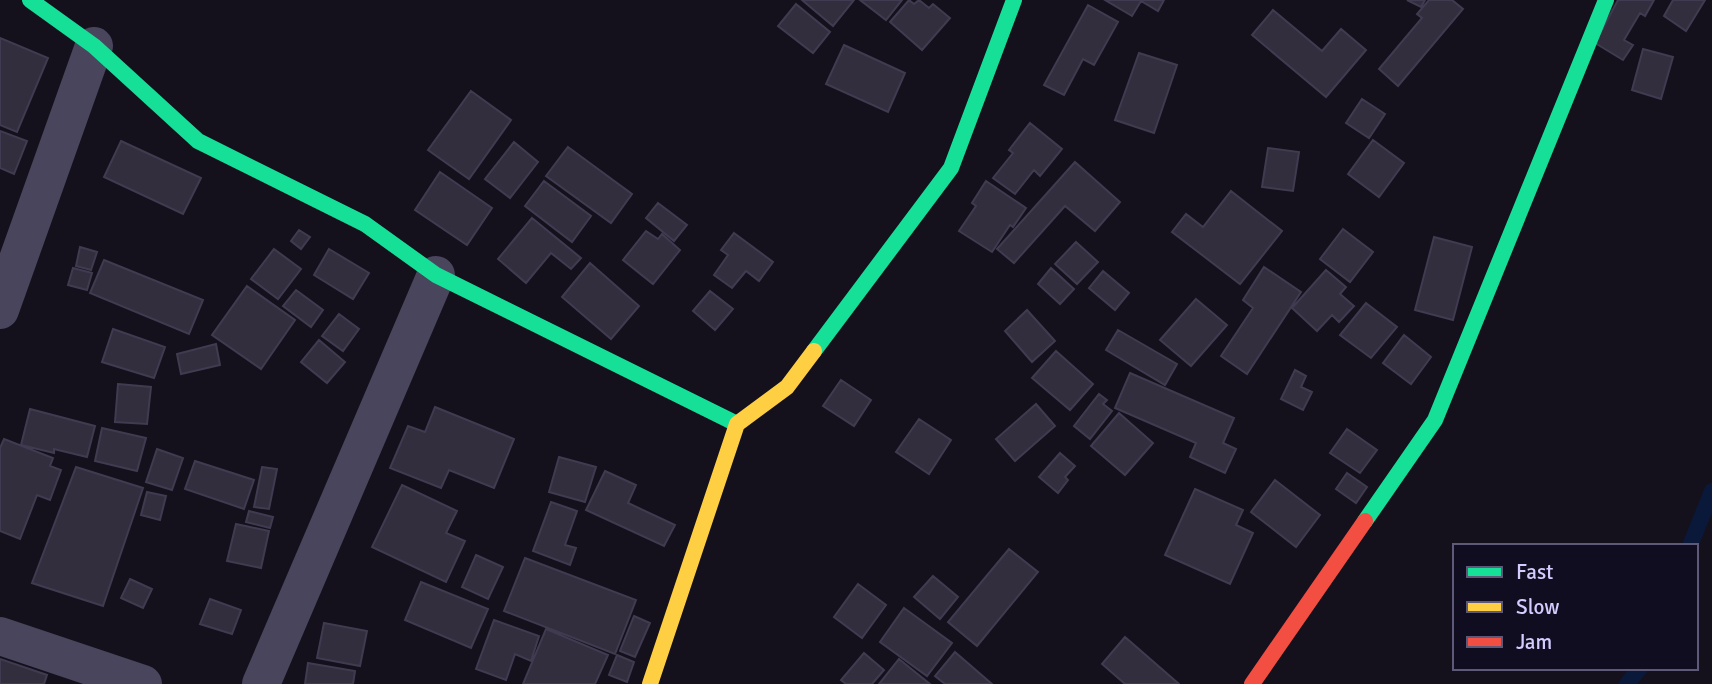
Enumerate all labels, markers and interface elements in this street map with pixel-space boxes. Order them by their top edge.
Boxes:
legend [1453,544,1698,670]
text: Fast [1516,559,1553,585]
text: Slow [1516,594,1560,620]
text: Jam [1516,629,1552,655]

